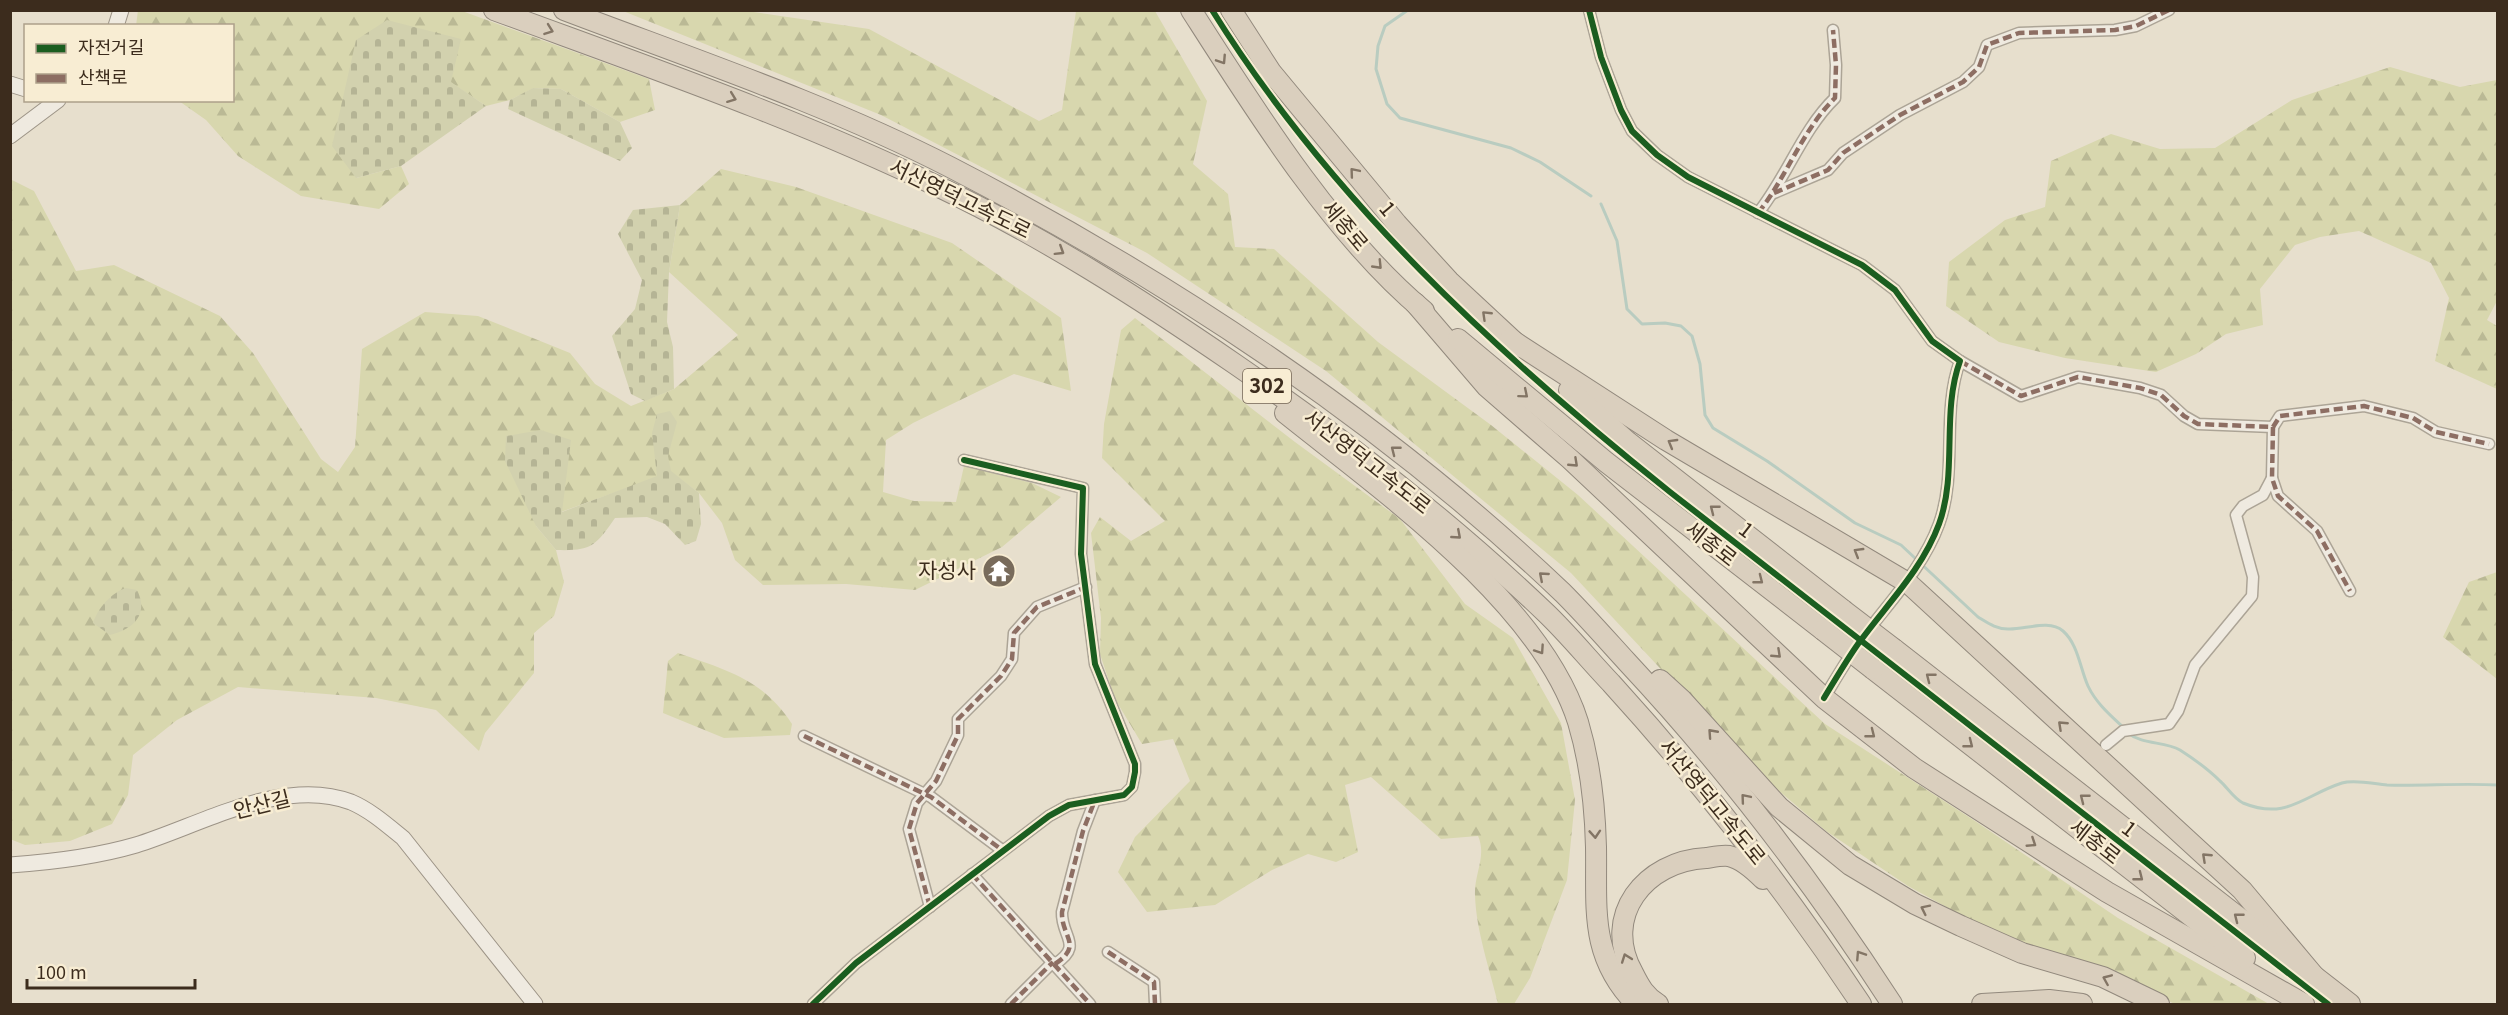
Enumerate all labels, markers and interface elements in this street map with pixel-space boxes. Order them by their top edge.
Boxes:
one-way arrow [543,23,554,36]
legend [24,24,234,102]
text: 자전거길 [78,33,144,59]
one-way arrow [1215,54,1227,64]
text: 산책로 [78,63,128,89]
one-way arrow [726,90,737,103]
street label: 서산영덕고속도로 [885,150,1037,245]
one-way arrow [1350,168,1361,179]
street label: 세종로 [1316,193,1377,257]
street label: 1 [1373,194,1404,222]
one-way arrow [1054,243,1064,255]
one-way arrow [1371,257,1382,268]
one-way arrow [1482,312,1493,323]
road number: 302 [1243,369,1291,403]
one-way arrow [1517,387,1528,398]
street label: 서산영덕고속도로 [1298,401,1438,520]
one-way arrow [1668,438,1678,450]
one-way arrow [1391,447,1402,458]
one-way arrow [1567,456,1578,467]
one-way arrow [1710,506,1721,517]
street label: 세종로 [1680,513,1744,572]
street label: 1 [1733,513,1761,544]
one-way arrow [1451,528,1461,539]
one-way arrow [1854,548,1864,560]
temple icon: 자성사 [981,553,1017,589]
place label: 자성사 [918,554,976,584]
one-way arrow [1540,572,1550,583]
one-way arrow [1752,573,1763,584]
one-way arrow [1533,643,1544,654]
one-way arrow [1770,647,1781,658]
one-way arrow [1926,674,1937,685]
one-way arrow [2058,721,2069,732]
one-way arrow [1864,727,1875,738]
one-way arrow [1708,729,1719,739]
street label: 서산영덕고속도로 [1653,731,1774,870]
one-way arrow [1962,736,1973,747]
street label: 안산길 [230,781,293,825]
one-way arrow [1741,794,1752,805]
one-way arrow [2079,794,2090,805]
street label: 세종로 [2064,811,2128,870]
street label: 1 [2116,812,2144,843]
one-way arrow [1588,829,1601,838]
one-way arrow [2026,836,2036,848]
one-way arrow [2202,853,2212,864]
one-way arrow [2132,869,2143,880]
one-way arrow [1921,905,1932,917]
one-way arrow [2233,914,2244,925]
one-way arrow [1856,951,1867,962]
scale bar [27,952,195,990]
one-way arrow [1621,953,1634,963]
text: 100 m [36,958,87,984]
one-way arrow [2102,974,2113,986]

